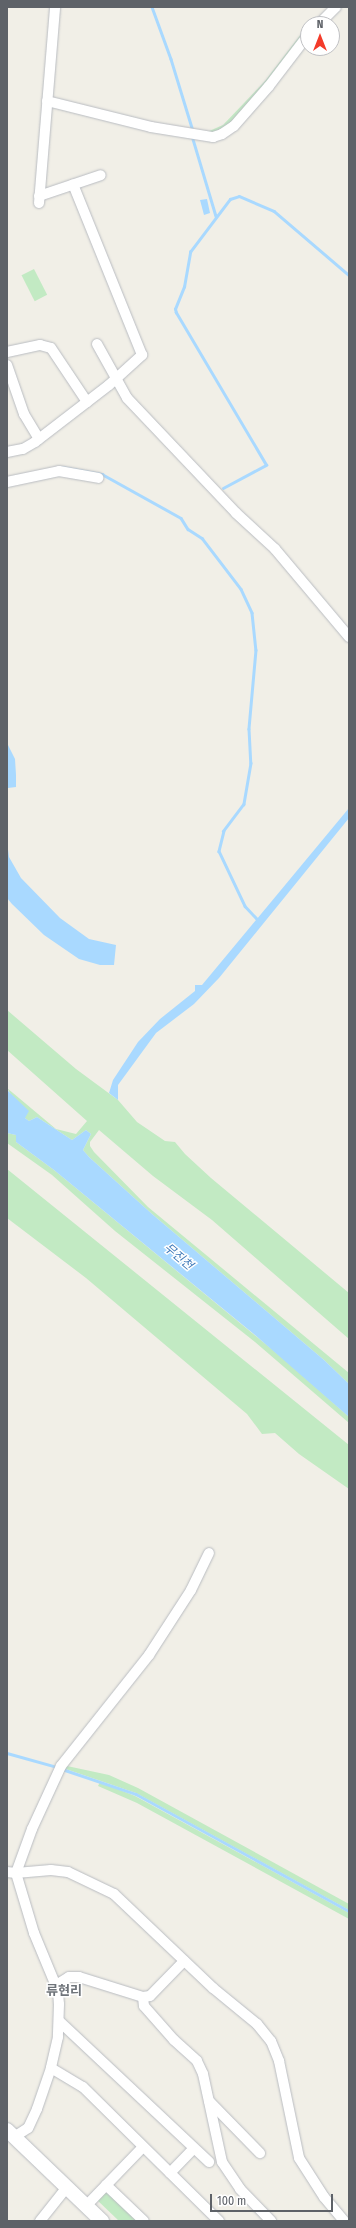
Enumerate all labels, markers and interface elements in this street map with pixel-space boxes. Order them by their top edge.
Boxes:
north arrow [300,16,340,56]
text: N [317,18,323,31]
water label: 무진천 [161,1241,195,1273]
district label: 류현리 [46,1983,82,1999]
scale bar [212,2186,335,2212]
text: 100 m [217,2194,246,2208]

